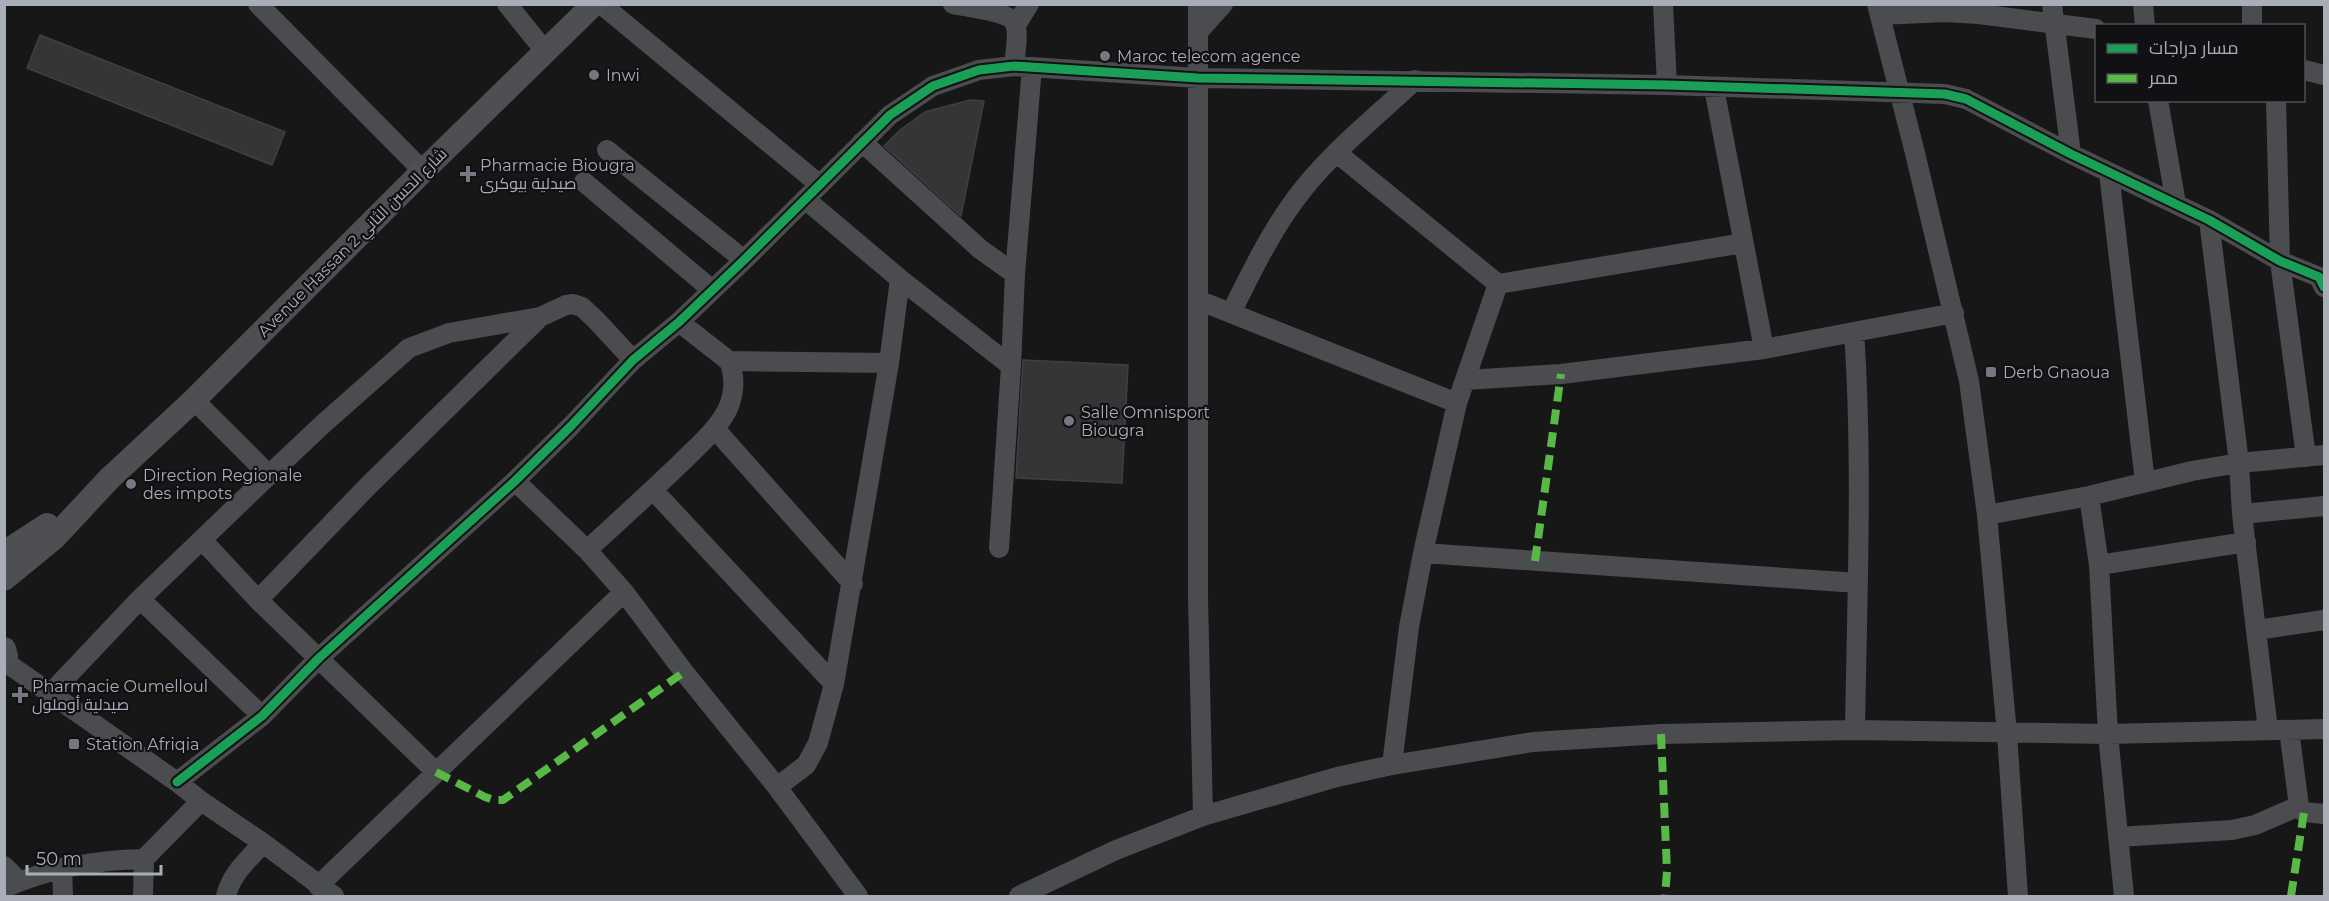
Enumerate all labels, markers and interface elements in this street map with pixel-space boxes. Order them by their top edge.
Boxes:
legend [2095,24,2305,102]
text: مسار دراجات [2149,37,2239,59]
place label: Maroc telecom agence [1117,47,1300,66]
marker: Maroc telecom agence [1098,49,1112,63]
place label: Inwi [606,66,640,85]
text: ممر [2148,67,2178,89]
marker: Inwi [587,68,601,82]
street label: Avenue Hassan 2 شارع الحسن الثاني [254,144,454,344]
place label: Pharmacie Biougra صيدلية بيوكرى [480,156,635,194]
marker: Pharmacie Biougra صيدلية بيوكرى [461,167,475,181]
place label: Derb Gnaoua [2003,363,2110,382]
marker: Derb Gnaoua [1984,365,1998,379]
place label: Salle Omnisport Biougra [1081,403,1211,440]
marker: Salle Omnisport Biougra [1062,414,1076,428]
place label: Direction Regionale des impots [143,466,302,503]
marker: Direction Regionale des impots [124,477,138,491]
place label: Pharmacie Oumelloul صيدلية أوملول [32,677,208,715]
marker: Pharmacie Oumelloul صيدلية أوملول [13,688,27,702]
place label: Station Afriqia [86,735,199,754]
marker: Station Afriqia [67,737,81,751]
scale bar [27,838,160,876]
text: 50 m [36,848,82,870]

